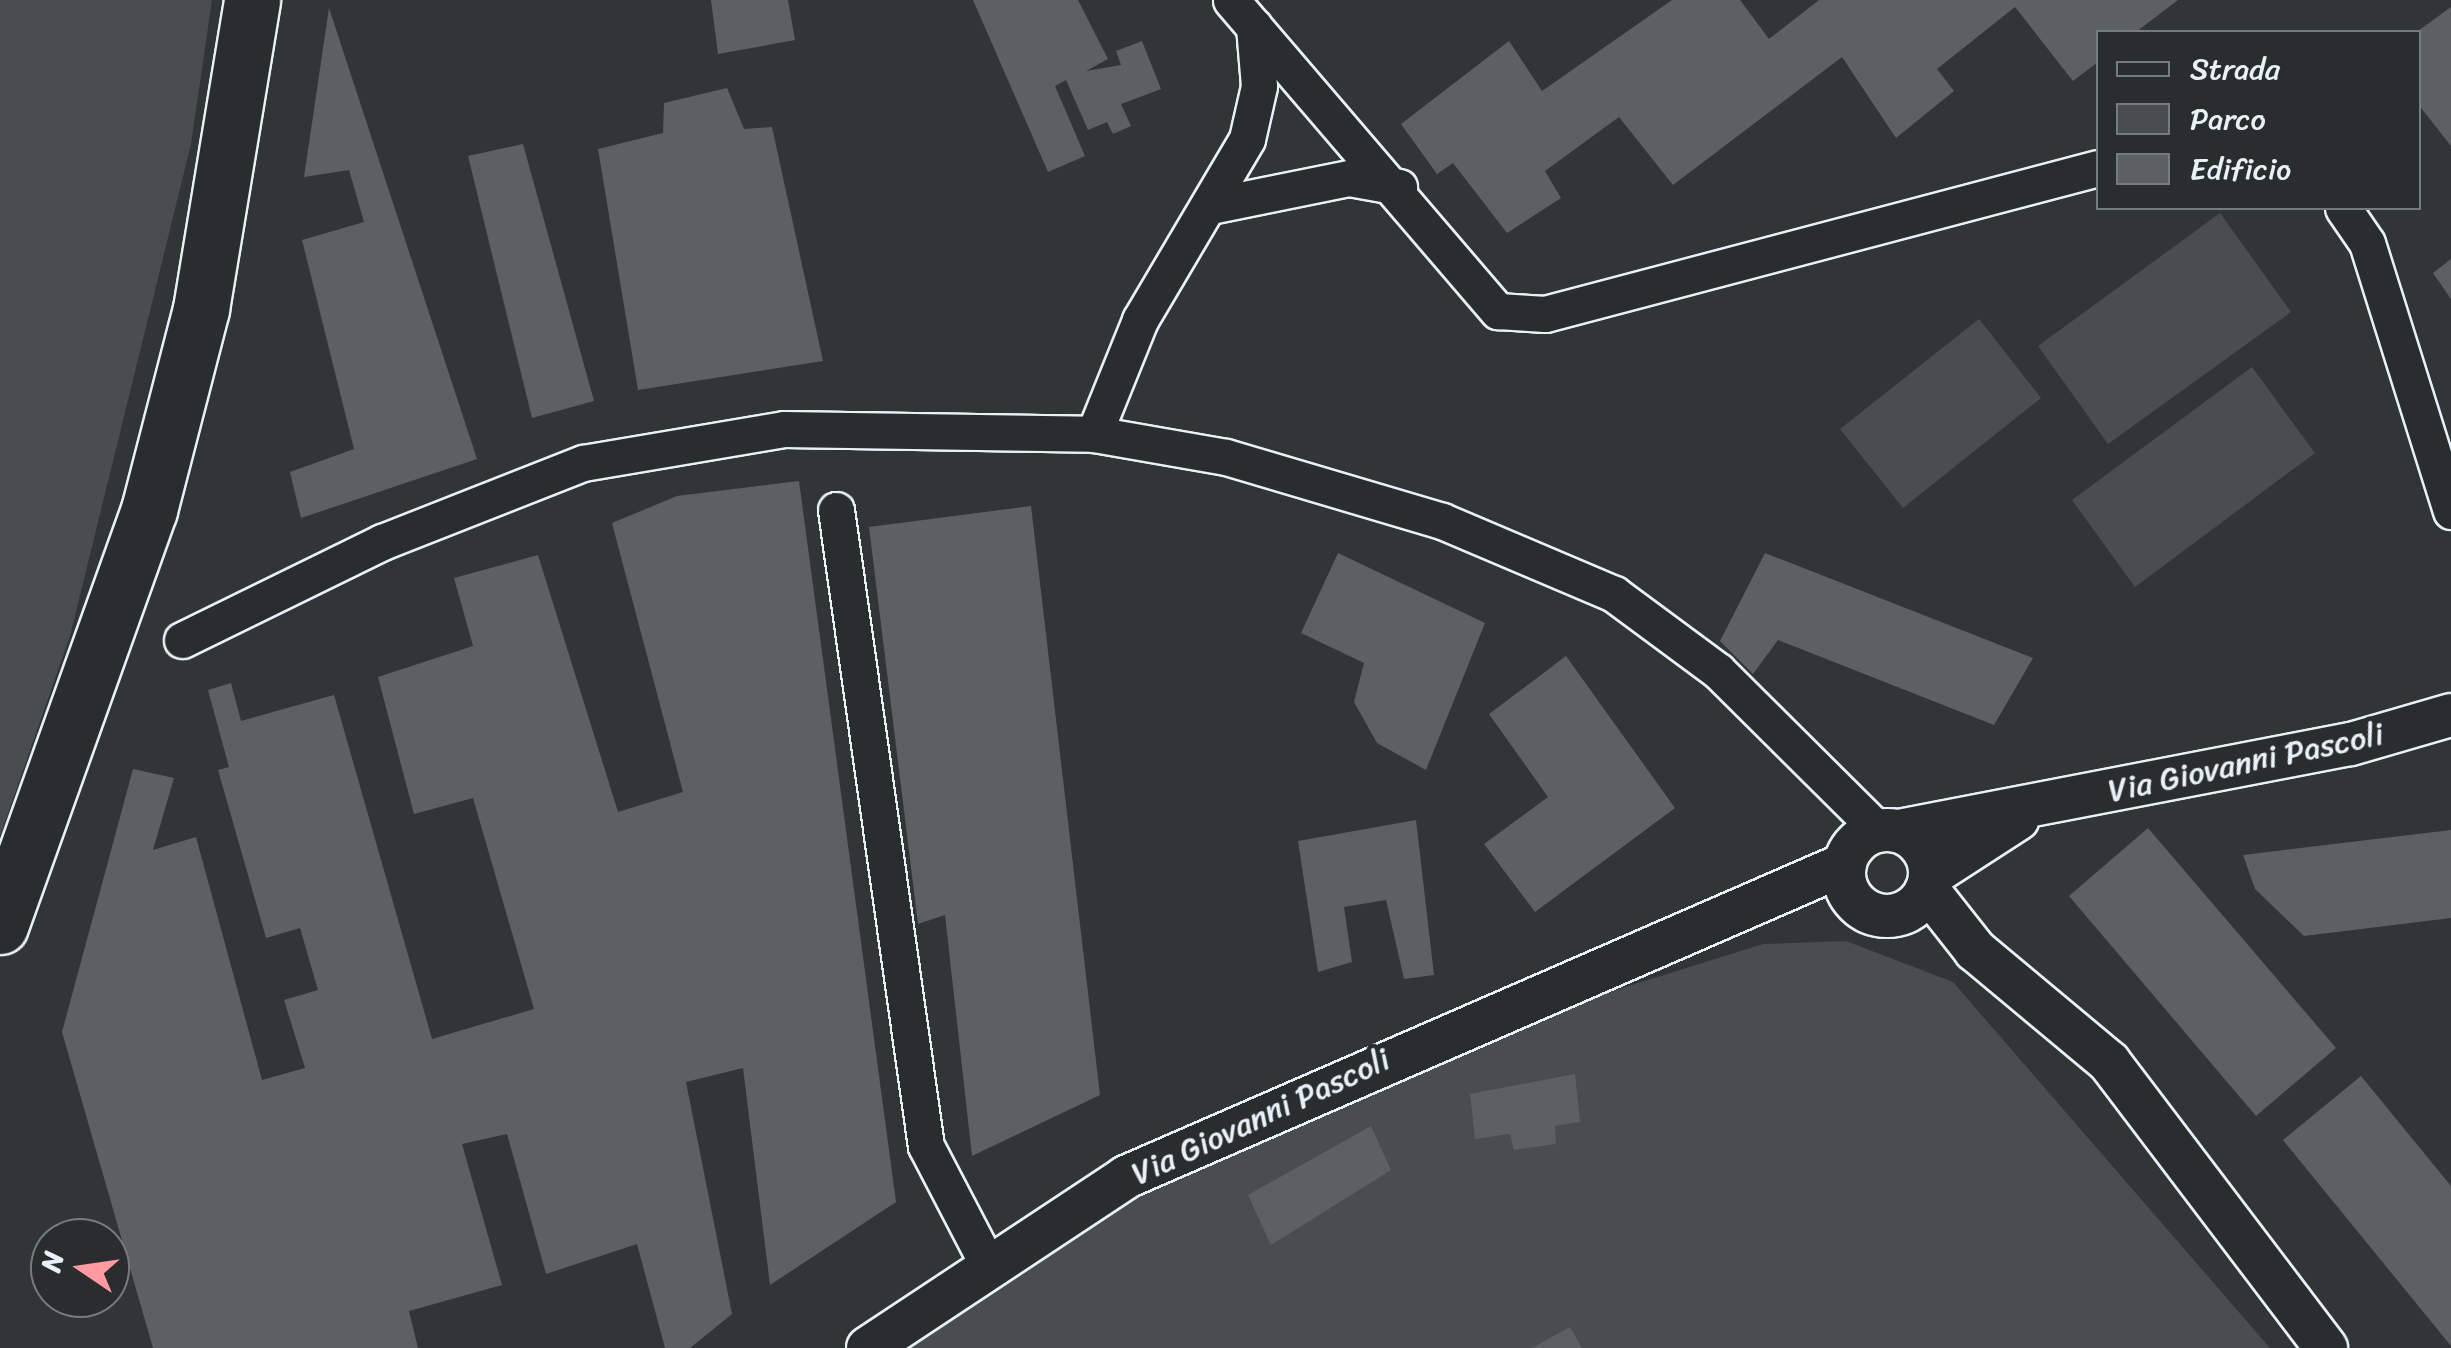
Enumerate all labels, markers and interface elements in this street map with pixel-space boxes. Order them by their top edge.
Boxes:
legend [2096,30,2421,210]
text: Strada [2190,42,2280,96]
text: Parco [2190,92,2266,146]
text: Edificio [2190,142,2291,196]
street label: Via Giovanni Pascoli [2105,715,2387,811]
street label: Via Giovanni Pascoli [1126,1040,1396,1194]
north arrow [30,1218,130,1318]
text: N [26,1247,78,1277]

